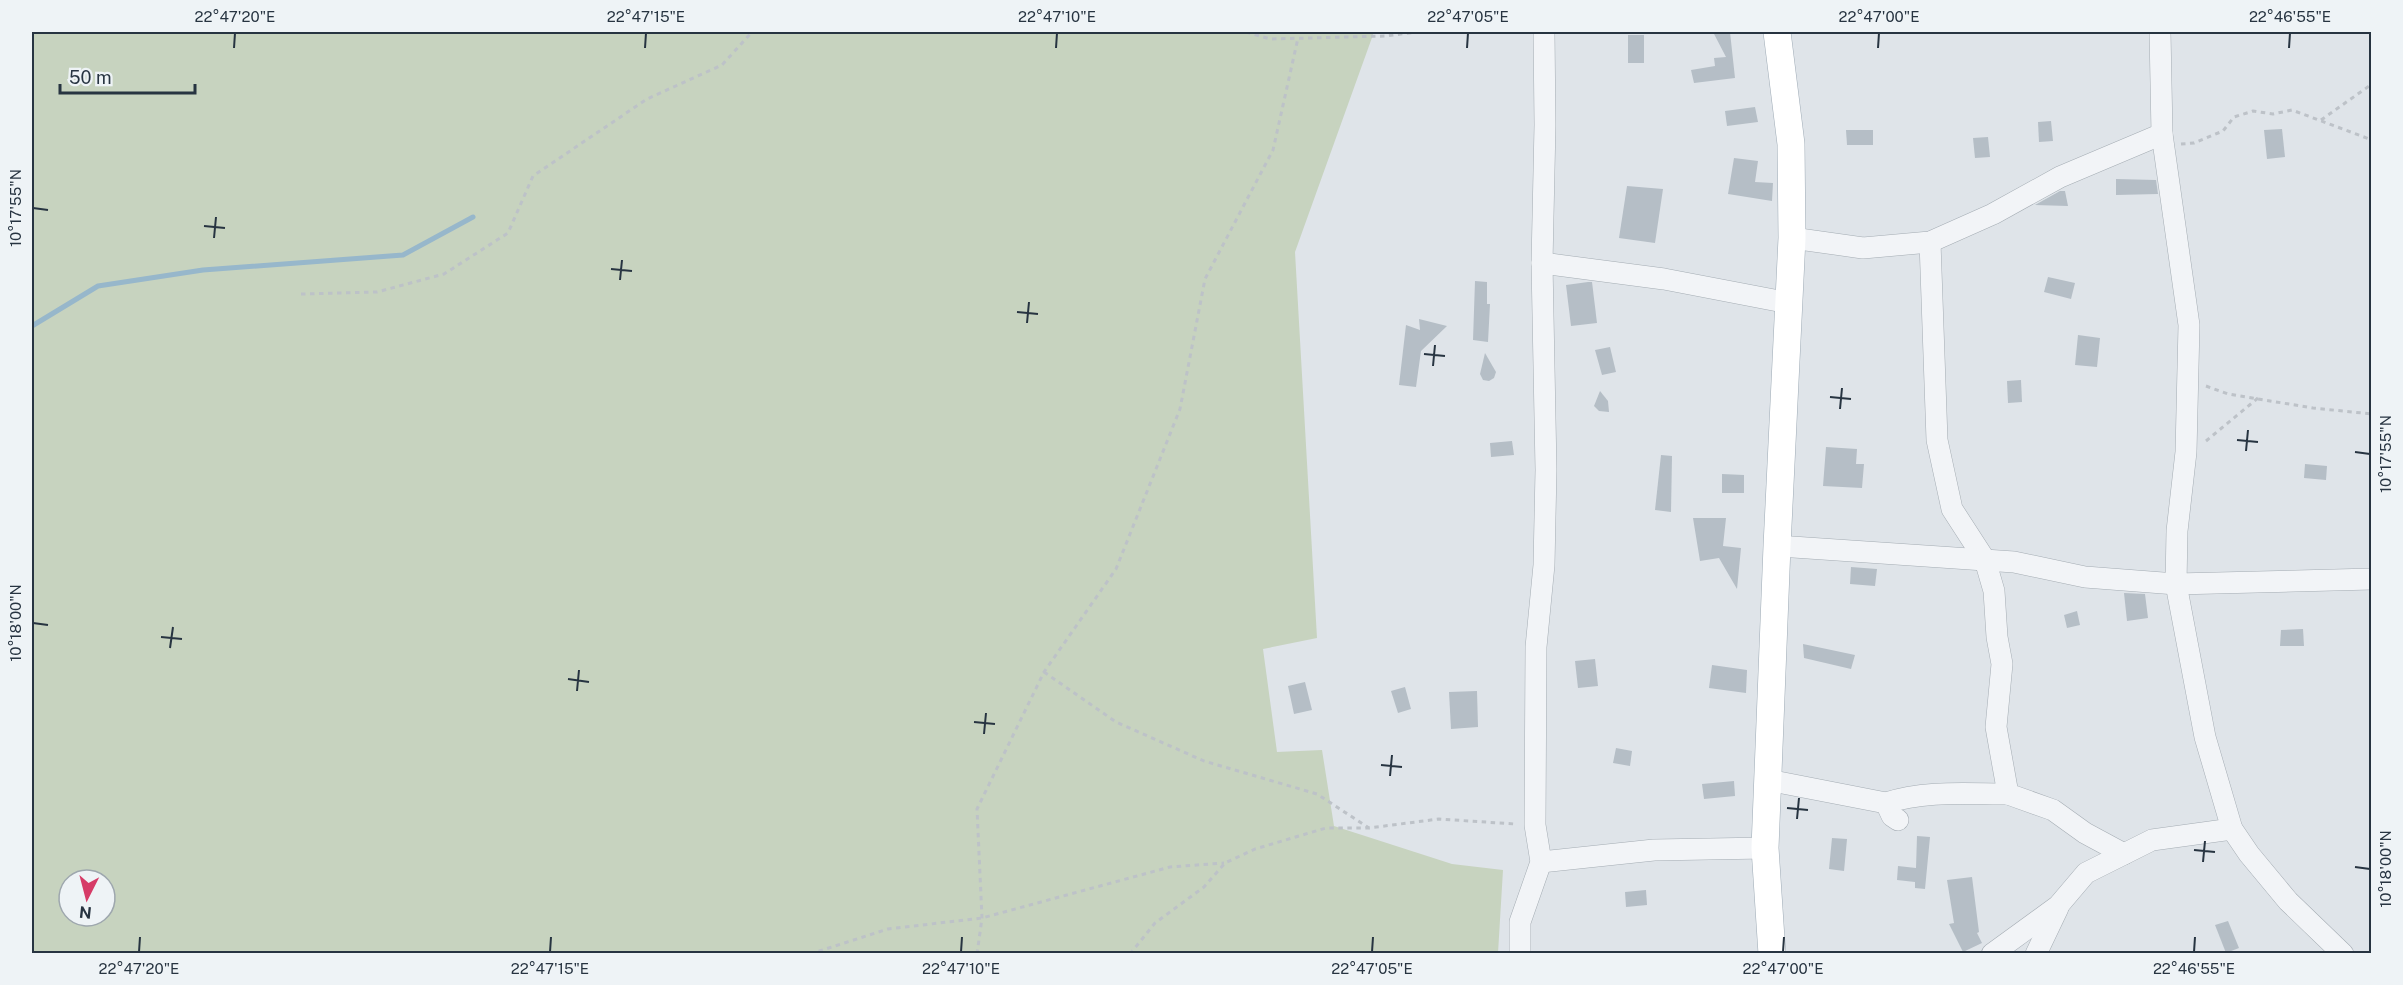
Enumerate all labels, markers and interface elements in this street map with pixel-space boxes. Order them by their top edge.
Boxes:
text: 22°47'20"E [195,8,275,25]
text: 22°47'15"E [607,8,685,25]
text: 22°47'10"E [1018,8,1096,25]
text: 22°47'05"E [1427,8,1509,25]
text: 22°47'00"E [1839,8,1919,25]
text: 22°46'55"E [2249,8,2331,25]
scale bar [60,57,195,95]
text: 50 m [69,67,112,88]
text: 10°17'55"N [7,169,24,247]
text: 10°17'55"N [2377,415,2394,493]
text: 10°18'00"N [7,584,24,662]
text: 10°18'00"N [2377,830,2394,908]
north arrow [57,868,117,928]
text: N [78,902,93,923]
text: 22°47'20"E [99,960,179,977]
text: 22°47'15"E [511,960,589,977]
text: 22°47'10"E [922,960,1000,977]
text: 22°47'05"E [1331,960,1413,977]
text: 22°47'00"E [1743,960,1823,977]
text: 22°46'55"E [2153,960,2235,977]

